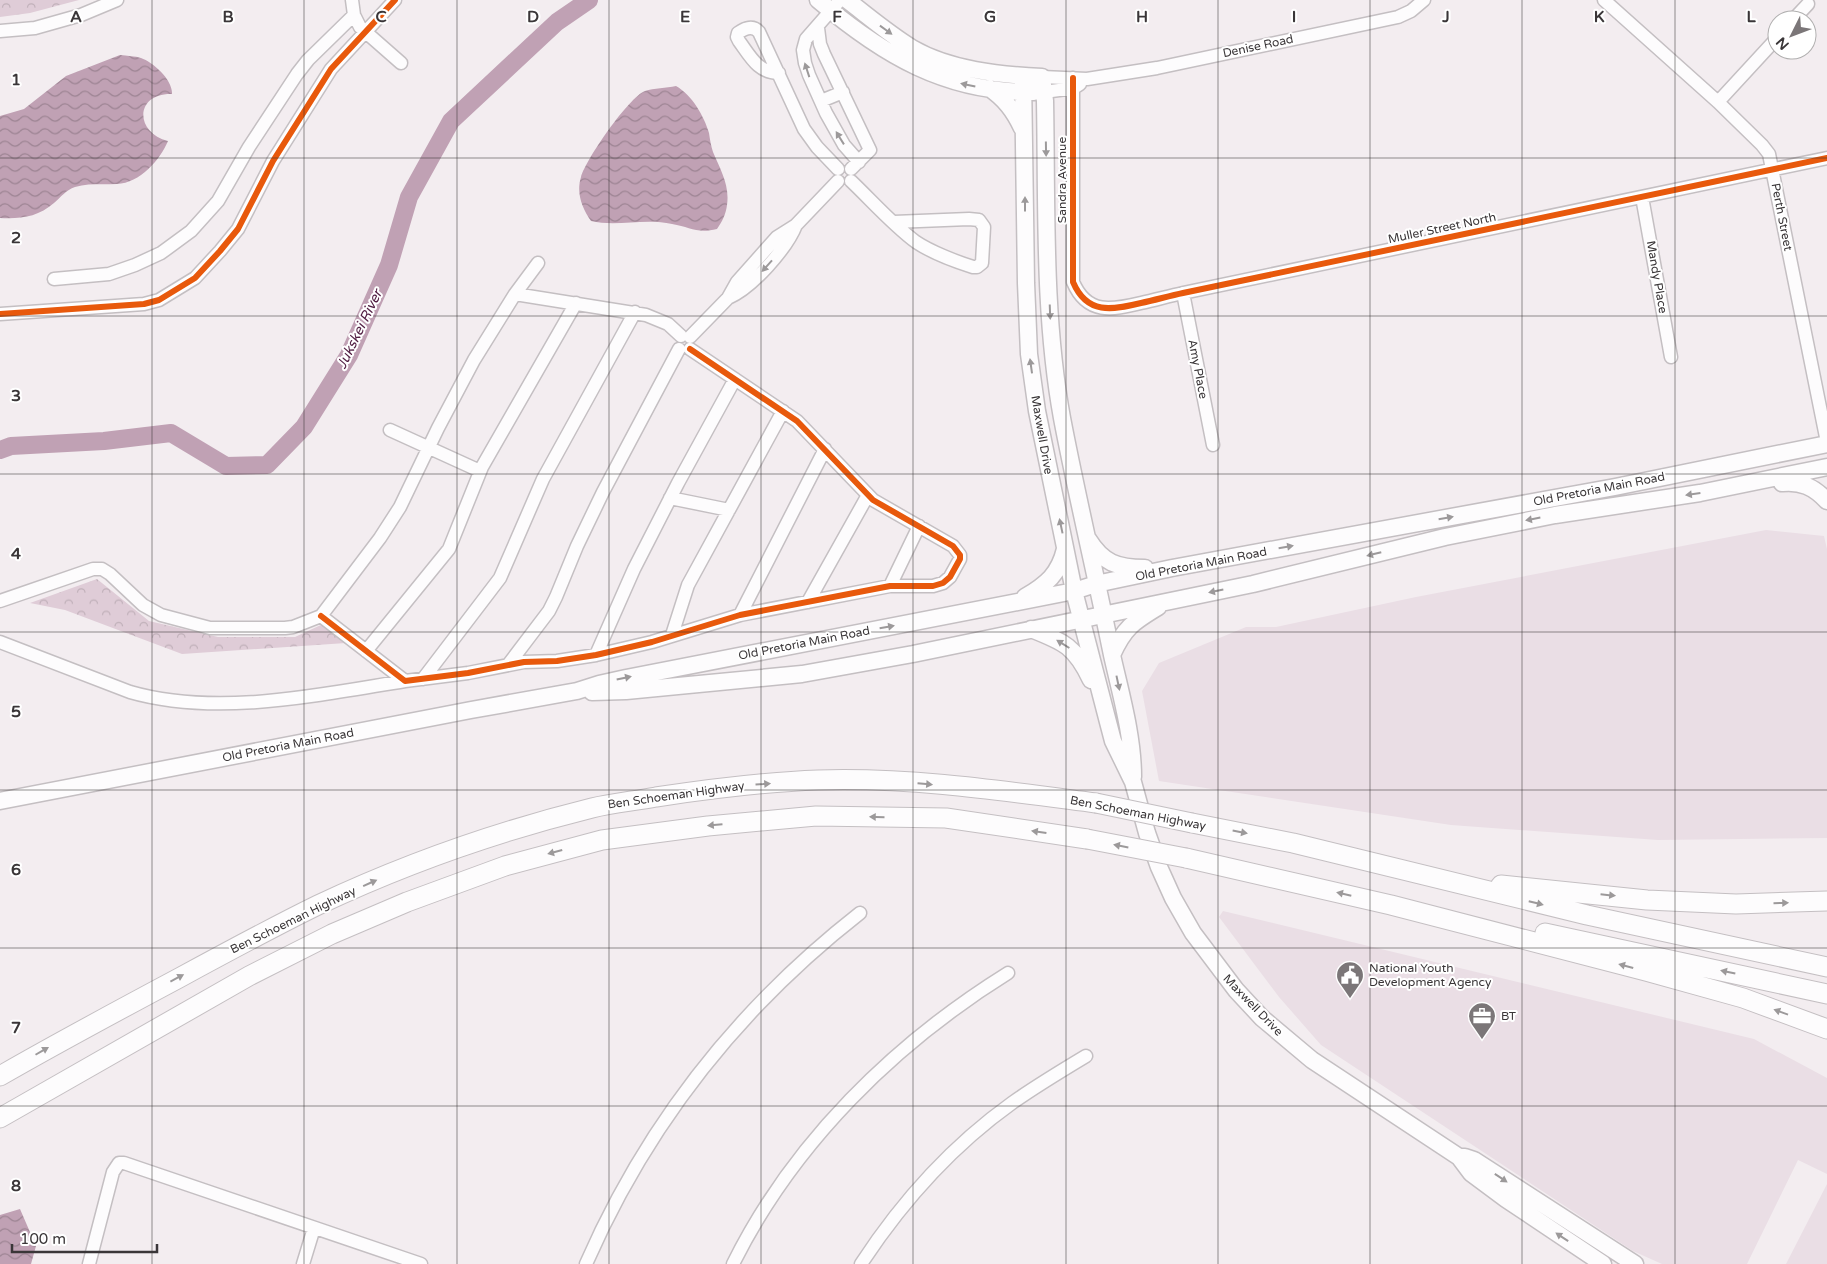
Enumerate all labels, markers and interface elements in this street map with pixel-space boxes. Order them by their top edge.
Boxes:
text: A [70,7,82,27]
text: B [222,7,234,27]
text: C [375,7,387,27]
text: D [527,7,539,27]
text: E [680,7,690,27]
text: F [832,7,842,27]
text: G [984,7,996,27]
text: H [1136,7,1148,27]
text: I [1292,7,1296,27]
text: J [1441,7,1450,27]
text: K [1594,7,1605,27]
text: L [1746,7,1756,27]
north arrow [1767,10,1817,60]
one-way arrow [879,24,892,35]
street label: Denise Road [1221,32,1295,60]
text: N [1773,33,1793,53]
one-way arrow [803,62,811,77]
text: 1 [11,70,21,90]
one-way arrow [960,80,976,88]
one-way arrow [836,132,845,145]
street label: Sandra Avenue [1055,137,1069,223]
one-way arrow [1042,142,1050,158]
street label: Perth Street [1769,182,1795,252]
one-way arrow [1021,196,1029,212]
street label: Muller Street North [1387,210,1497,246]
text: 2 [11,228,21,248]
street label: Mandy Place [1644,240,1670,315]
one-way arrow [761,259,773,271]
water label: Jukskei River [333,285,387,372]
one-way arrow [1046,304,1054,320]
street label: Amy Place [1185,338,1211,400]
one-way arrow [1027,358,1035,374]
text: 3 [11,386,21,406]
street label: Maxwell Drive [1028,394,1056,476]
street label: Old Pretoria Main Road [1532,469,1666,509]
one-way arrow [1685,490,1701,498]
one-way arrow [1438,514,1454,522]
one-way arrow [1525,515,1540,523]
one-way arrow [1056,518,1064,534]
one-way arrow [1279,543,1295,551]
text: 4 [11,544,21,564]
street label: Old Pretoria Main Road [1134,544,1268,584]
one-way arrow [1367,550,1382,558]
one-way arrow [1208,588,1224,596]
street label: Old Pretoria Main Road [737,623,871,663]
one-way arrow [879,623,895,631]
one-way arrow [1057,640,1070,649]
one-way arrow [617,674,632,682]
one-way arrow [1115,675,1123,691]
text: 5 [11,702,21,722]
street label: Old Pretoria Main Road [221,725,355,765]
street label: Ben Schoeman Highway [607,778,746,812]
one-way arrow [755,779,771,787]
one-way arrow [917,780,933,788]
street label: Ben Schoeman Highway [1069,793,1208,833]
one-way arrow [869,813,885,821]
one-way arrow [707,821,723,829]
one-way arrow [1031,828,1047,836]
one-way arrow [1232,829,1248,837]
one-way arrow [1112,841,1128,849]
one-way arrow [548,848,563,856]
text: 6 [11,860,21,880]
one-way arrow [363,878,377,886]
street label: Ben Schoeman Highway [228,883,359,957]
one-way arrow [1336,890,1351,898]
one-way arrow [1601,892,1617,900]
one-way arrow [1528,899,1543,907]
one-way arrow [1774,899,1790,907]
public building icon: National Youth Development Agency [1335,960,1365,999]
place label: National Youth Development Agency [1369,961,1492,989]
one-way arrow [1618,961,1633,969]
one-way arrow [1721,968,1736,976]
street label: Maxwell Drive [1220,971,1286,1039]
one-way arrow [170,974,184,983]
office icon: BT [1467,1001,1497,1040]
one-way arrow [1773,1008,1788,1016]
place label: BT [1501,1009,1517,1023]
text: 7 [11,1018,21,1038]
one-way arrow [36,1047,49,1056]
one-way arrow [1494,1174,1508,1183]
text: 8 [11,1176,21,1196]
scale bar [12,1222,158,1254]
text: 100 m [20,1230,66,1248]
one-way arrow [1556,1232,1569,1242]

